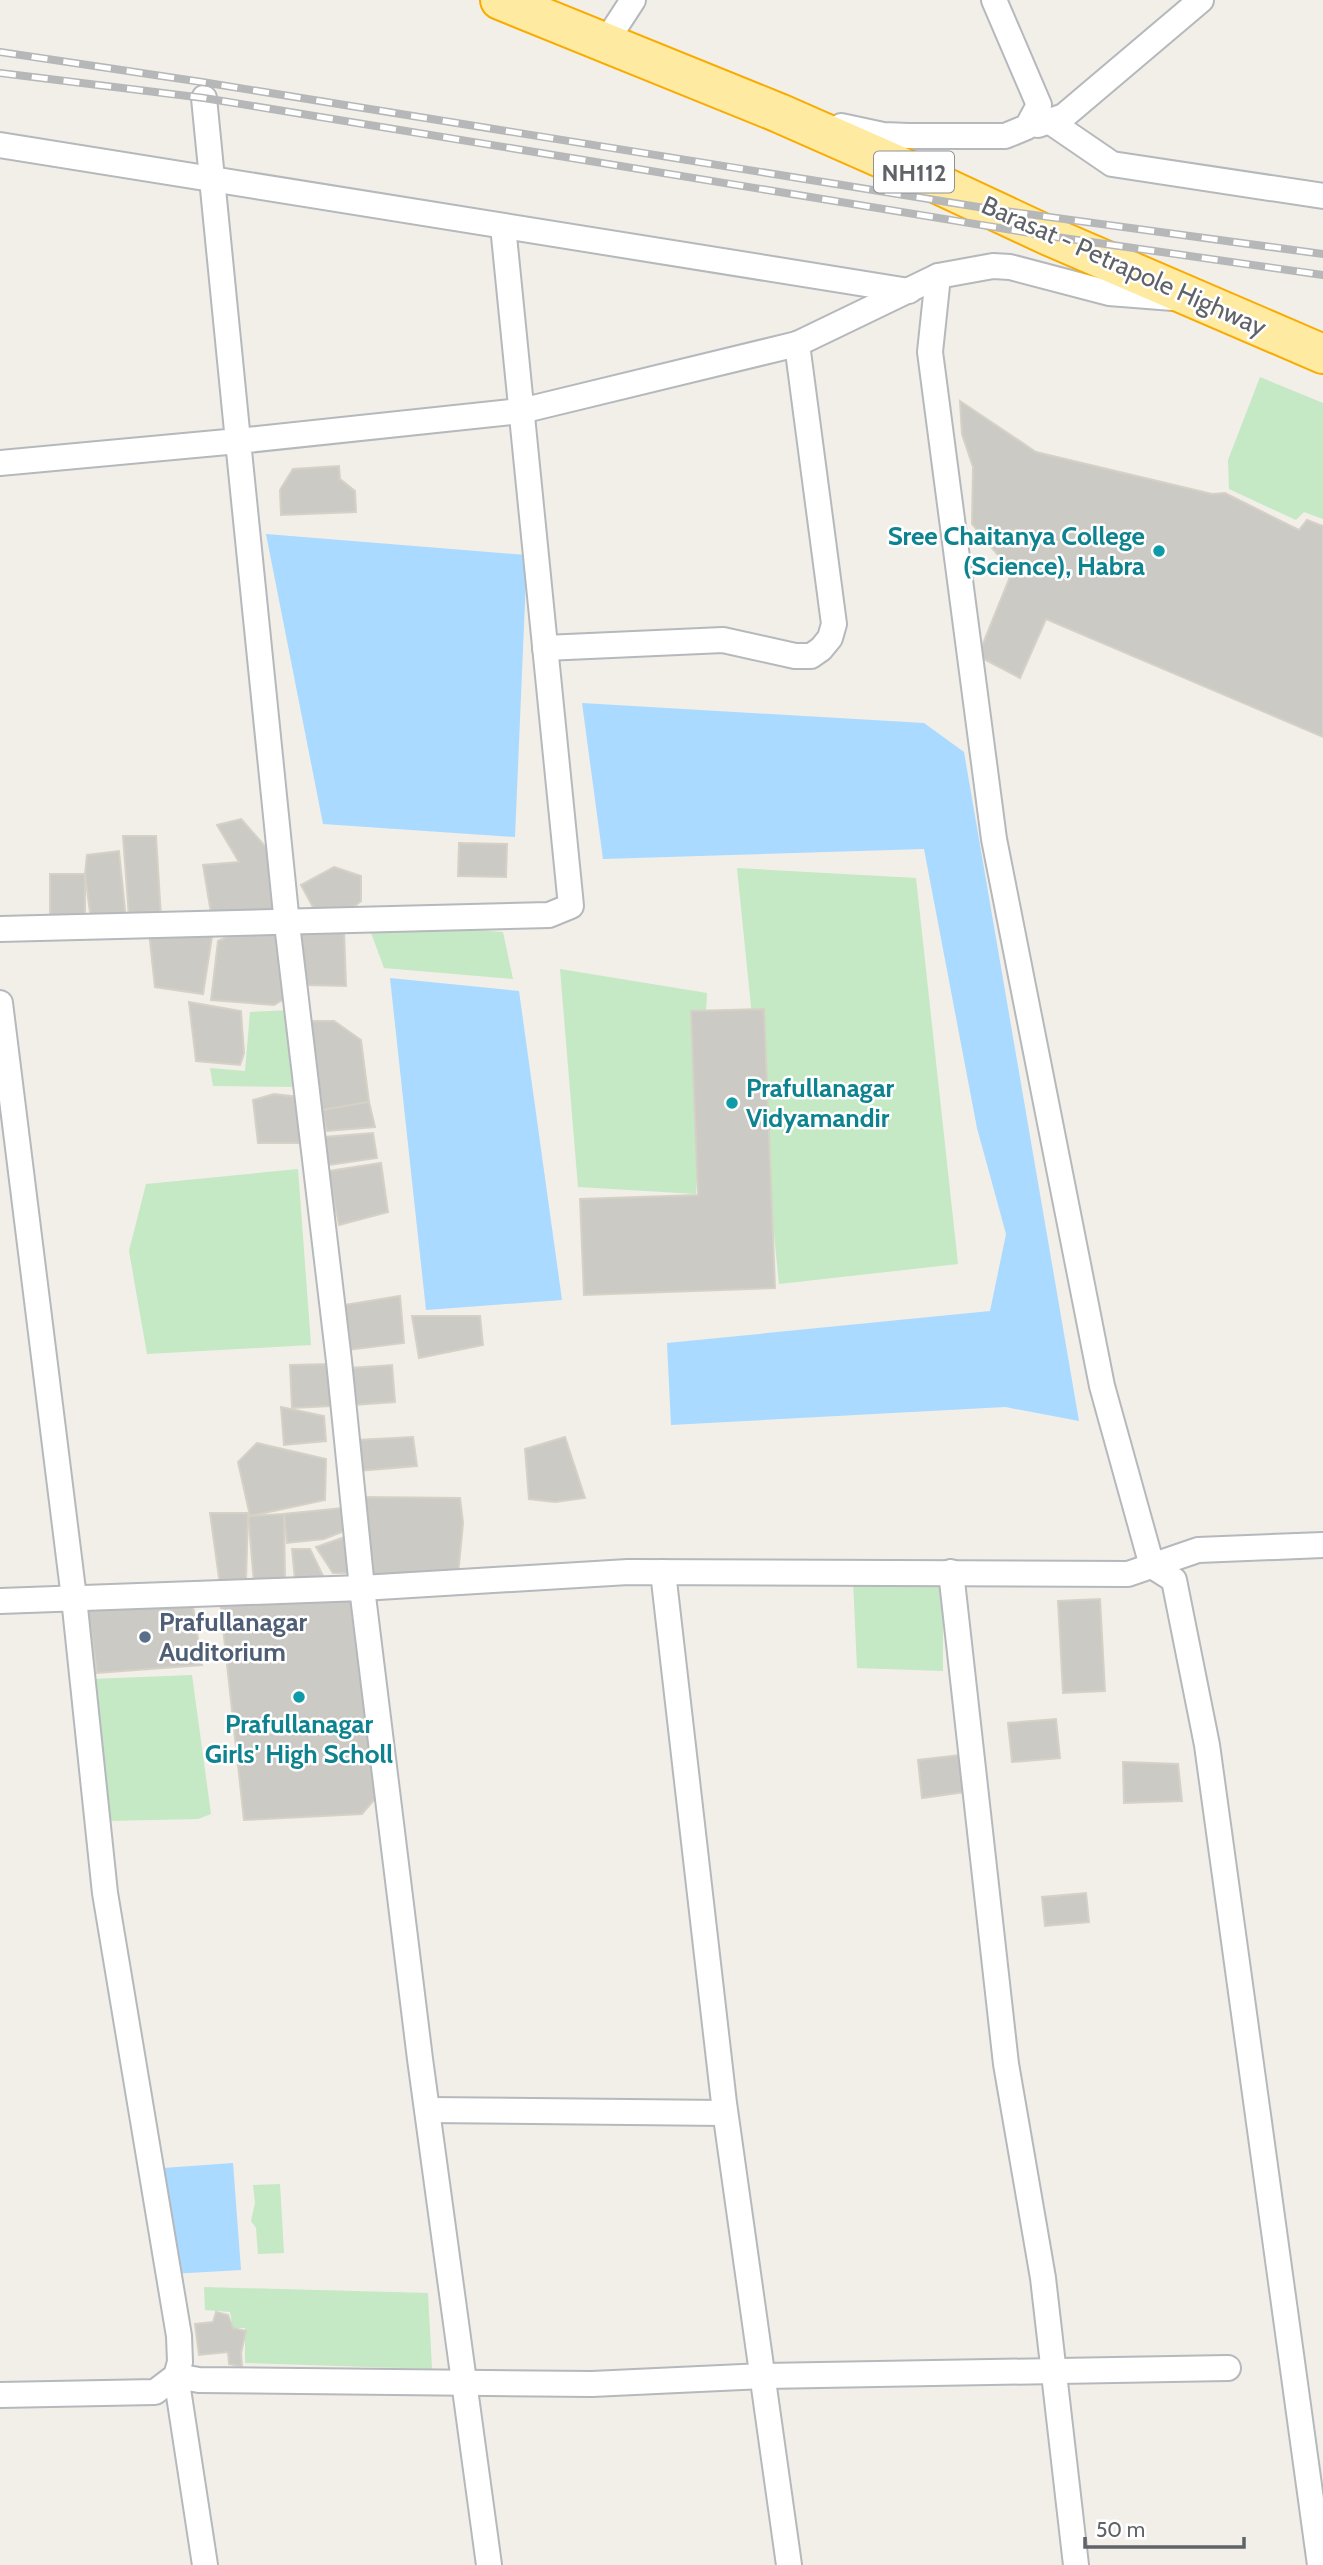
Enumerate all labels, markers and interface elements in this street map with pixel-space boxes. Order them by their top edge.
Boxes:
road number: NH112 [874,152,954,192]
street label: Barasat - Petrapole Highway [977,189,1271,343]
place label: Sree Chaitanya College (Science), Habra [888,520,1145,582]
marker: Sree Chaitanya College (Science), Habra [1151,543,1167,559]
place label: Prafullanagar Vidyamandir [746,1072,895,1134]
marker: Prafullanagar Vidyamandir [724,1095,740,1111]
place label: Prafullanagar Auditorium [159,1606,308,1668]
marker: Prafullanagar Auditorium [137,1629,153,1645]
marker: Prafullanagar Girls' High Scholl [291,1689,307,1705]
place label: Prafullanagar Girls' High Scholl [205,1708,393,1770]
scale bar [1085,2506,1244,2550]
text: 50 m [1096,2517,1145,2542]

